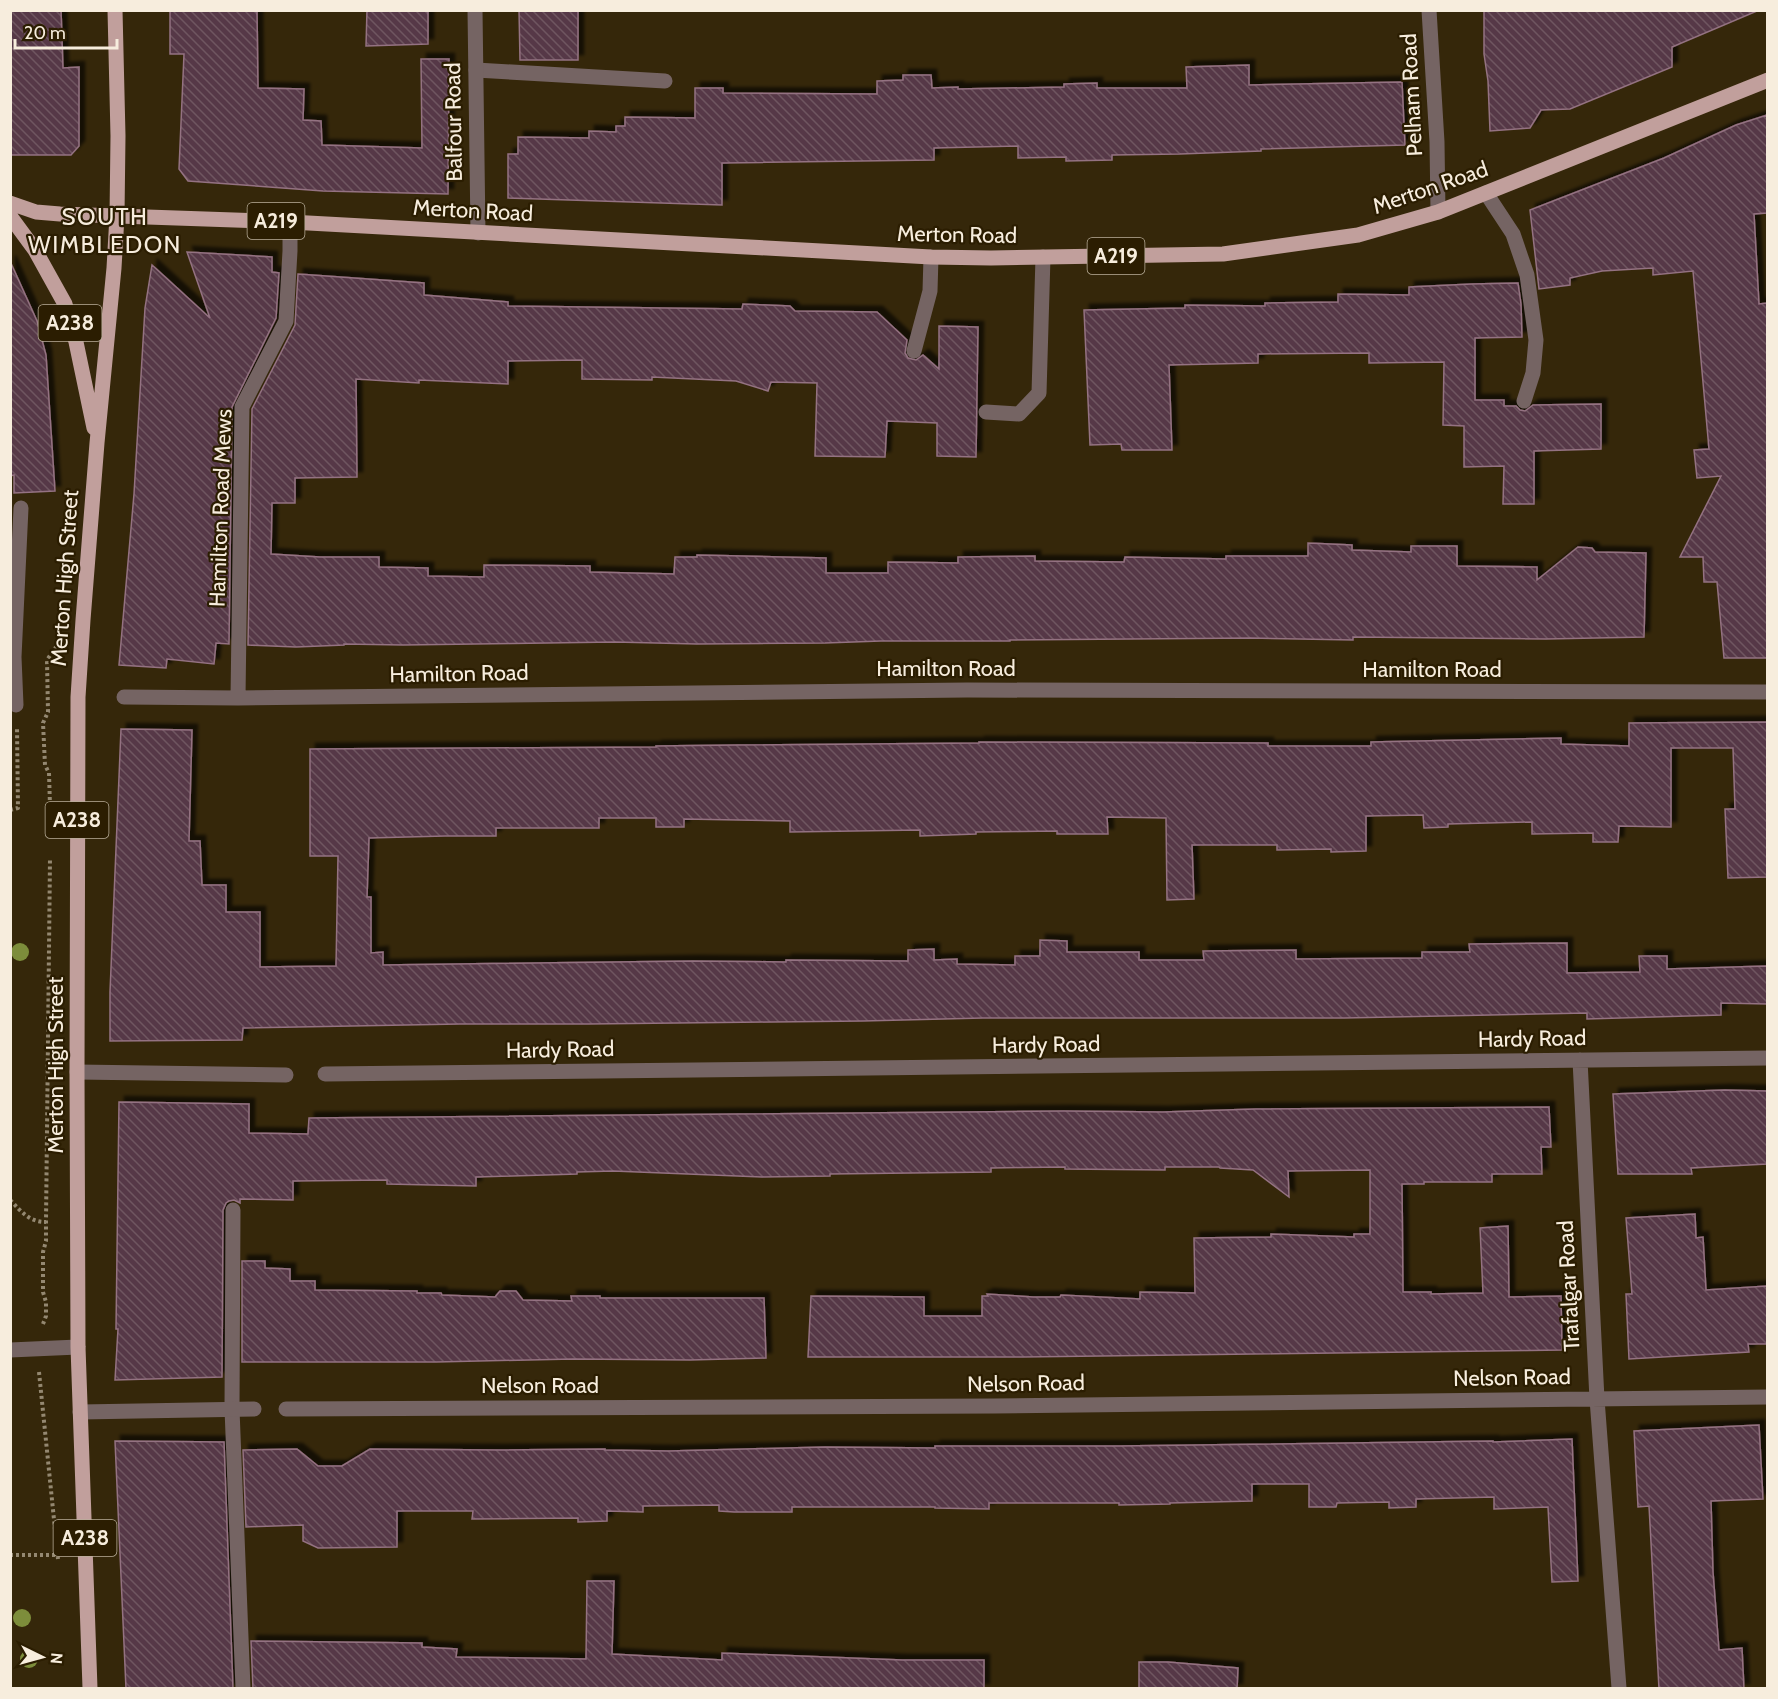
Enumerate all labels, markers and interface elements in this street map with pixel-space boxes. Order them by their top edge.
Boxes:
scale bar [15,12,117,50]
text: 20 m [24,22,66,44]
street label: Pelham Road [1395,33,1428,157]
street label: Balfour Road [439,62,468,182]
street label: Merton Road [1369,155,1491,220]
street label: Merton Road [412,194,534,227]
district label: SOUTH WIMBLEDON [28,202,182,259]
road number: A219 [248,203,304,239]
street label: Merton Road [897,220,1017,249]
road number: A219 [1088,238,1144,274]
road number: A238 [38,305,101,341]
street label: Hamilton Road Mews [204,409,237,608]
street label: Merton High Street [45,488,84,667]
street label: Hamilton Road [876,655,1016,682]
street label: Hamilton Road [1362,656,1502,683]
street label: Hamilton Road [389,659,529,688]
road number: A238 [46,802,109,838]
street label: Merton High Street [42,976,69,1153]
street label: Hardy Road [1478,1024,1587,1053]
street label: Hardy Road [992,1030,1101,1059]
street label: Hardy Road [506,1035,615,1064]
street label: Trafalgar Road [1552,1220,1585,1352]
street label: Nelson Road [1453,1363,1571,1392]
street label: Nelson Road [967,1369,1085,1398]
street label: Nelson Road [481,1372,599,1399]
road number: A238 [54,1520,116,1556]
north arrow [12,1627,72,1687]
text: N [46,1652,66,1665]

